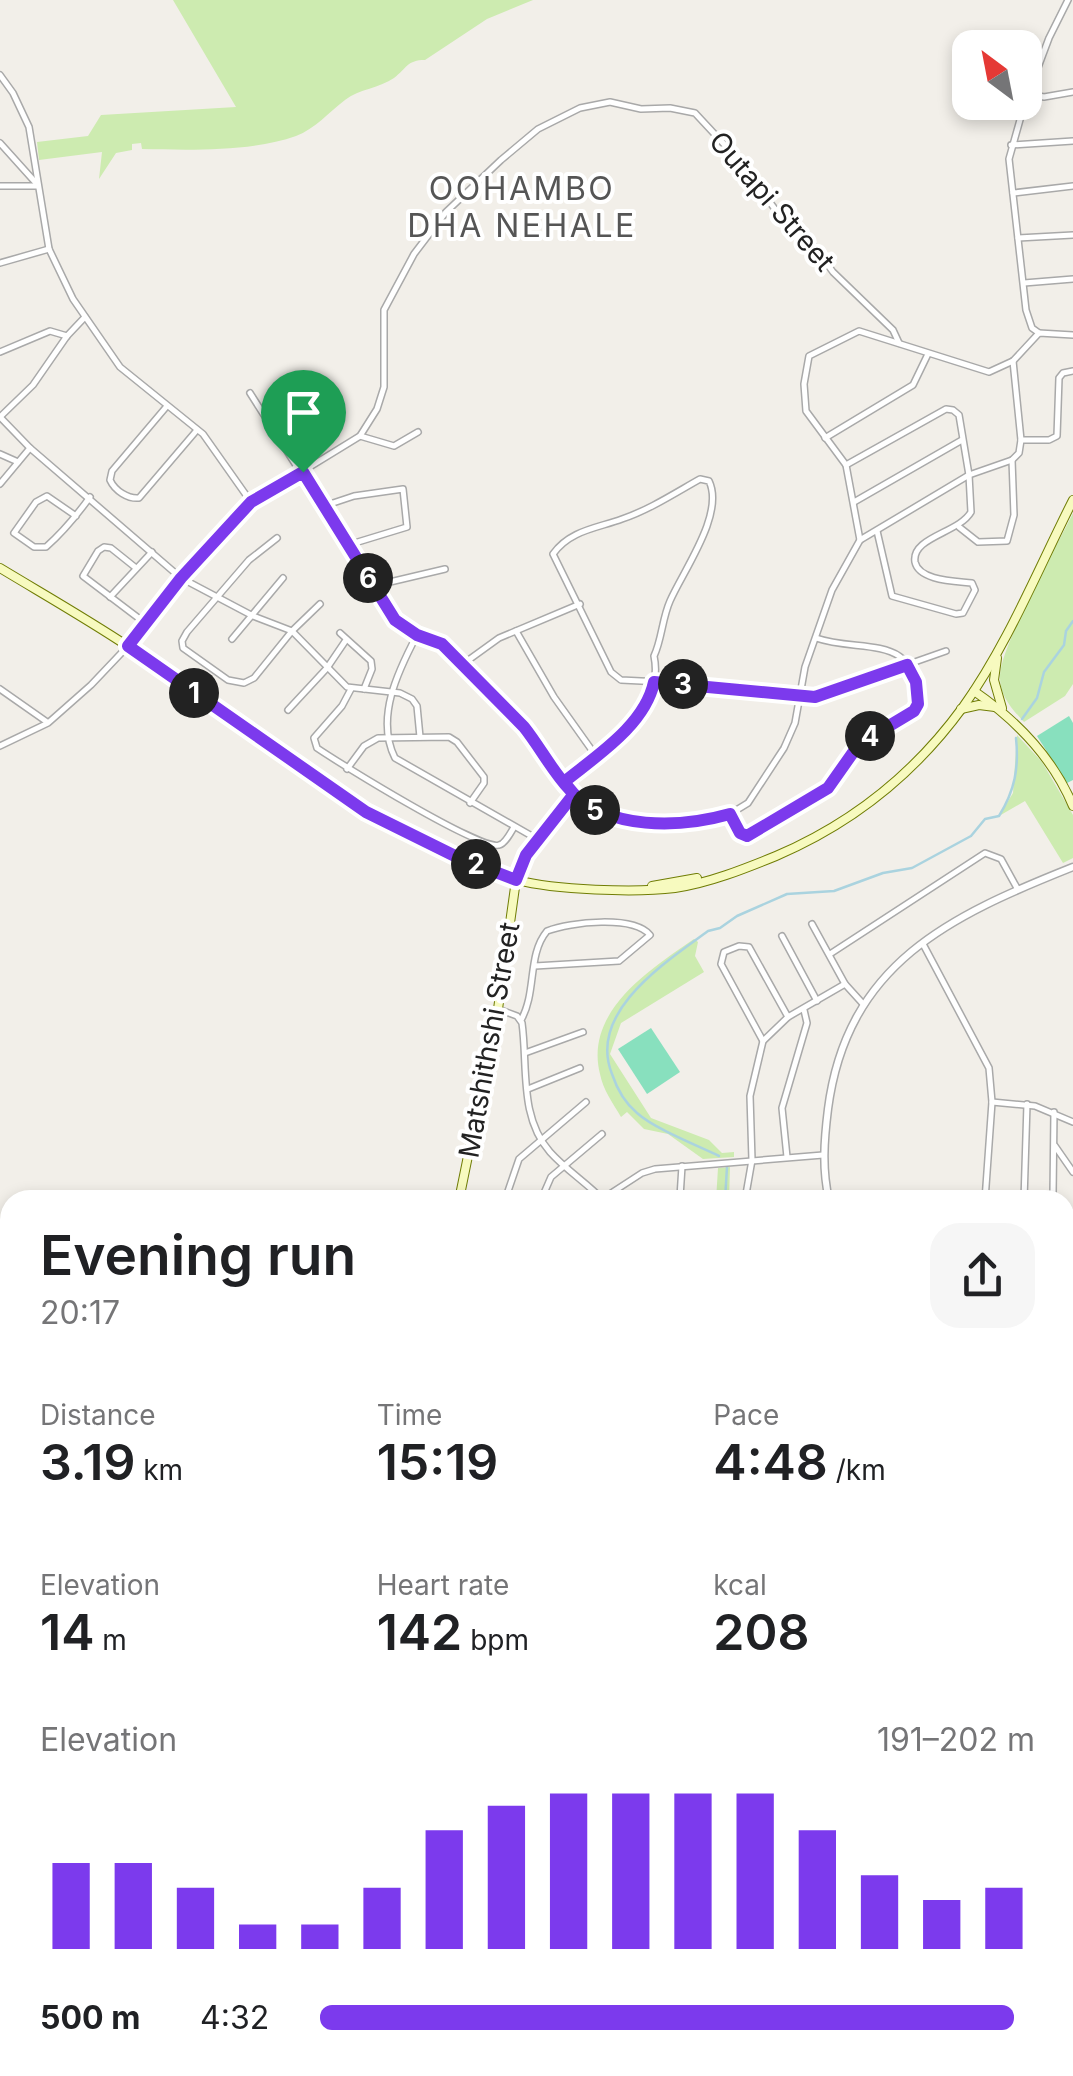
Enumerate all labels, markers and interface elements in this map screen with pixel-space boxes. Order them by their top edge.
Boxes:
north arrow [952,30,1042,120]
map controls [952,30,1042,120]
street label: Outapi Street [702,124,842,278]
district label: OOHAMBO DHA NEHALE [407,169,637,245]
pin [261,370,346,473]
icon: arrive [276,385,331,440]
pin: 6 [343,553,393,603]
text: 6 [359,561,377,595]
pin: 3 [658,659,708,709]
text: 3 [674,667,692,701]
pin: 1 [169,668,219,718]
text: 1 [188,676,200,710]
pin: 4 [845,711,895,761]
text: 4 [861,719,879,753]
pin: 5 [570,785,620,835]
text: 5 [586,793,604,827]
pin: 2 [451,839,501,889]
text: 2 [467,847,485,881]
street label: Matshithshi Street [452,919,526,1161]
text: Evening run [40,1222,356,1288]
button: share [930,1223,1035,1328]
text: 20:17 [40,1293,120,1332]
text: Distance [40,1398,156,1432]
text: Time [377,1398,442,1432]
text: Pace [713,1398,779,1432]
text: 3.19 [40,1432,135,1492]
text: 15:19 [377,1432,498,1492]
text: 4:48 [713,1432,828,1492]
text: km [135,1453,183,1487]
text: /km [828,1453,886,1487]
text: Elevation [40,1568,160,1602]
text: Heart rate [377,1568,509,1602]
text: kcal [713,1568,767,1602]
text: 14 [40,1602,94,1662]
text: 142 [377,1602,462,1662]
text: 208 [713,1602,809,1662]
text: m [94,1623,127,1657]
text: bpm [462,1623,529,1657]
text: Elevation [40,1720,177,1759]
text: 191–202 m [877,1720,1035,1759]
text: 500 m [40,1998,140,2037]
text: 4:32 [200,1998,269,2037]

